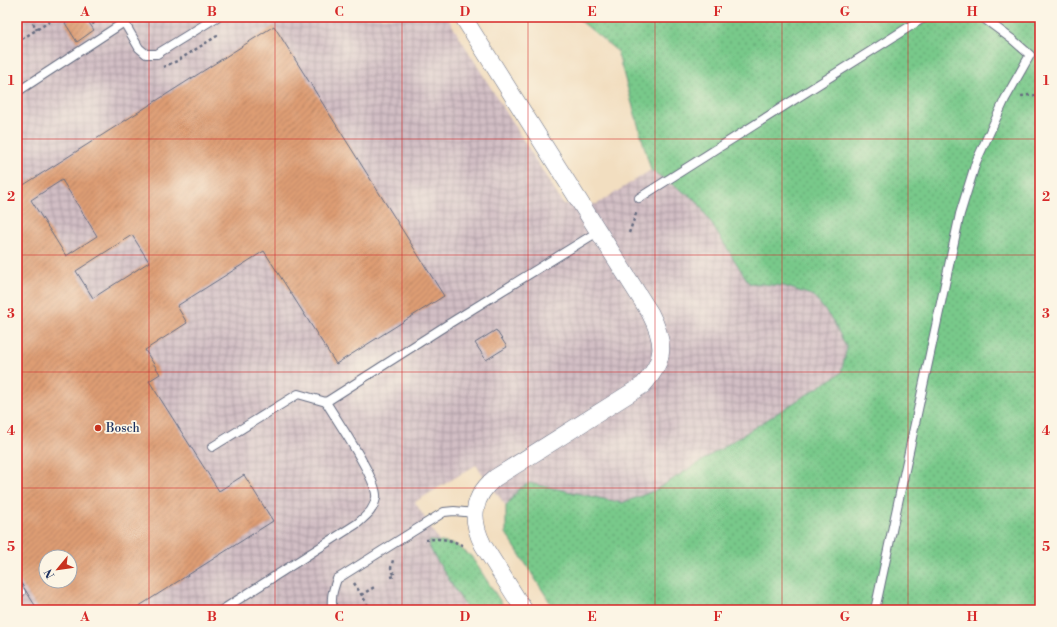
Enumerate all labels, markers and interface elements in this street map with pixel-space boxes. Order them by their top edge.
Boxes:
text: A [79,4,90,20]
text: B [207,4,217,20]
text: C [334,4,344,20]
text: D [460,4,470,20]
text: E [587,4,597,20]
text: F [713,4,723,20]
text: G [840,4,851,20]
text: H [967,4,978,20]
text: 1 [8,73,15,89]
text: 1 [1043,73,1050,89]
text: 2 [7,189,15,205]
text: 2 [1042,189,1050,205]
text: 3 [7,306,15,322]
text: 3 [1042,306,1050,322]
place label: Bosch [105,421,140,436]
text: 4 [7,423,16,439]
marker: Bosch [93,423,103,433]
text: 4 [1042,423,1051,439]
text: 5 [7,539,15,555]
text: 5 [1042,539,1050,555]
north arrow [38,549,78,589]
text: N [42,566,58,581]
text: A [79,609,90,625]
text: B [207,609,217,625]
text: C [334,609,344,625]
text: D [460,609,470,625]
text: E [587,609,597,625]
text: F [713,609,723,625]
text: G [840,609,851,625]
text: H [967,609,978,625]

